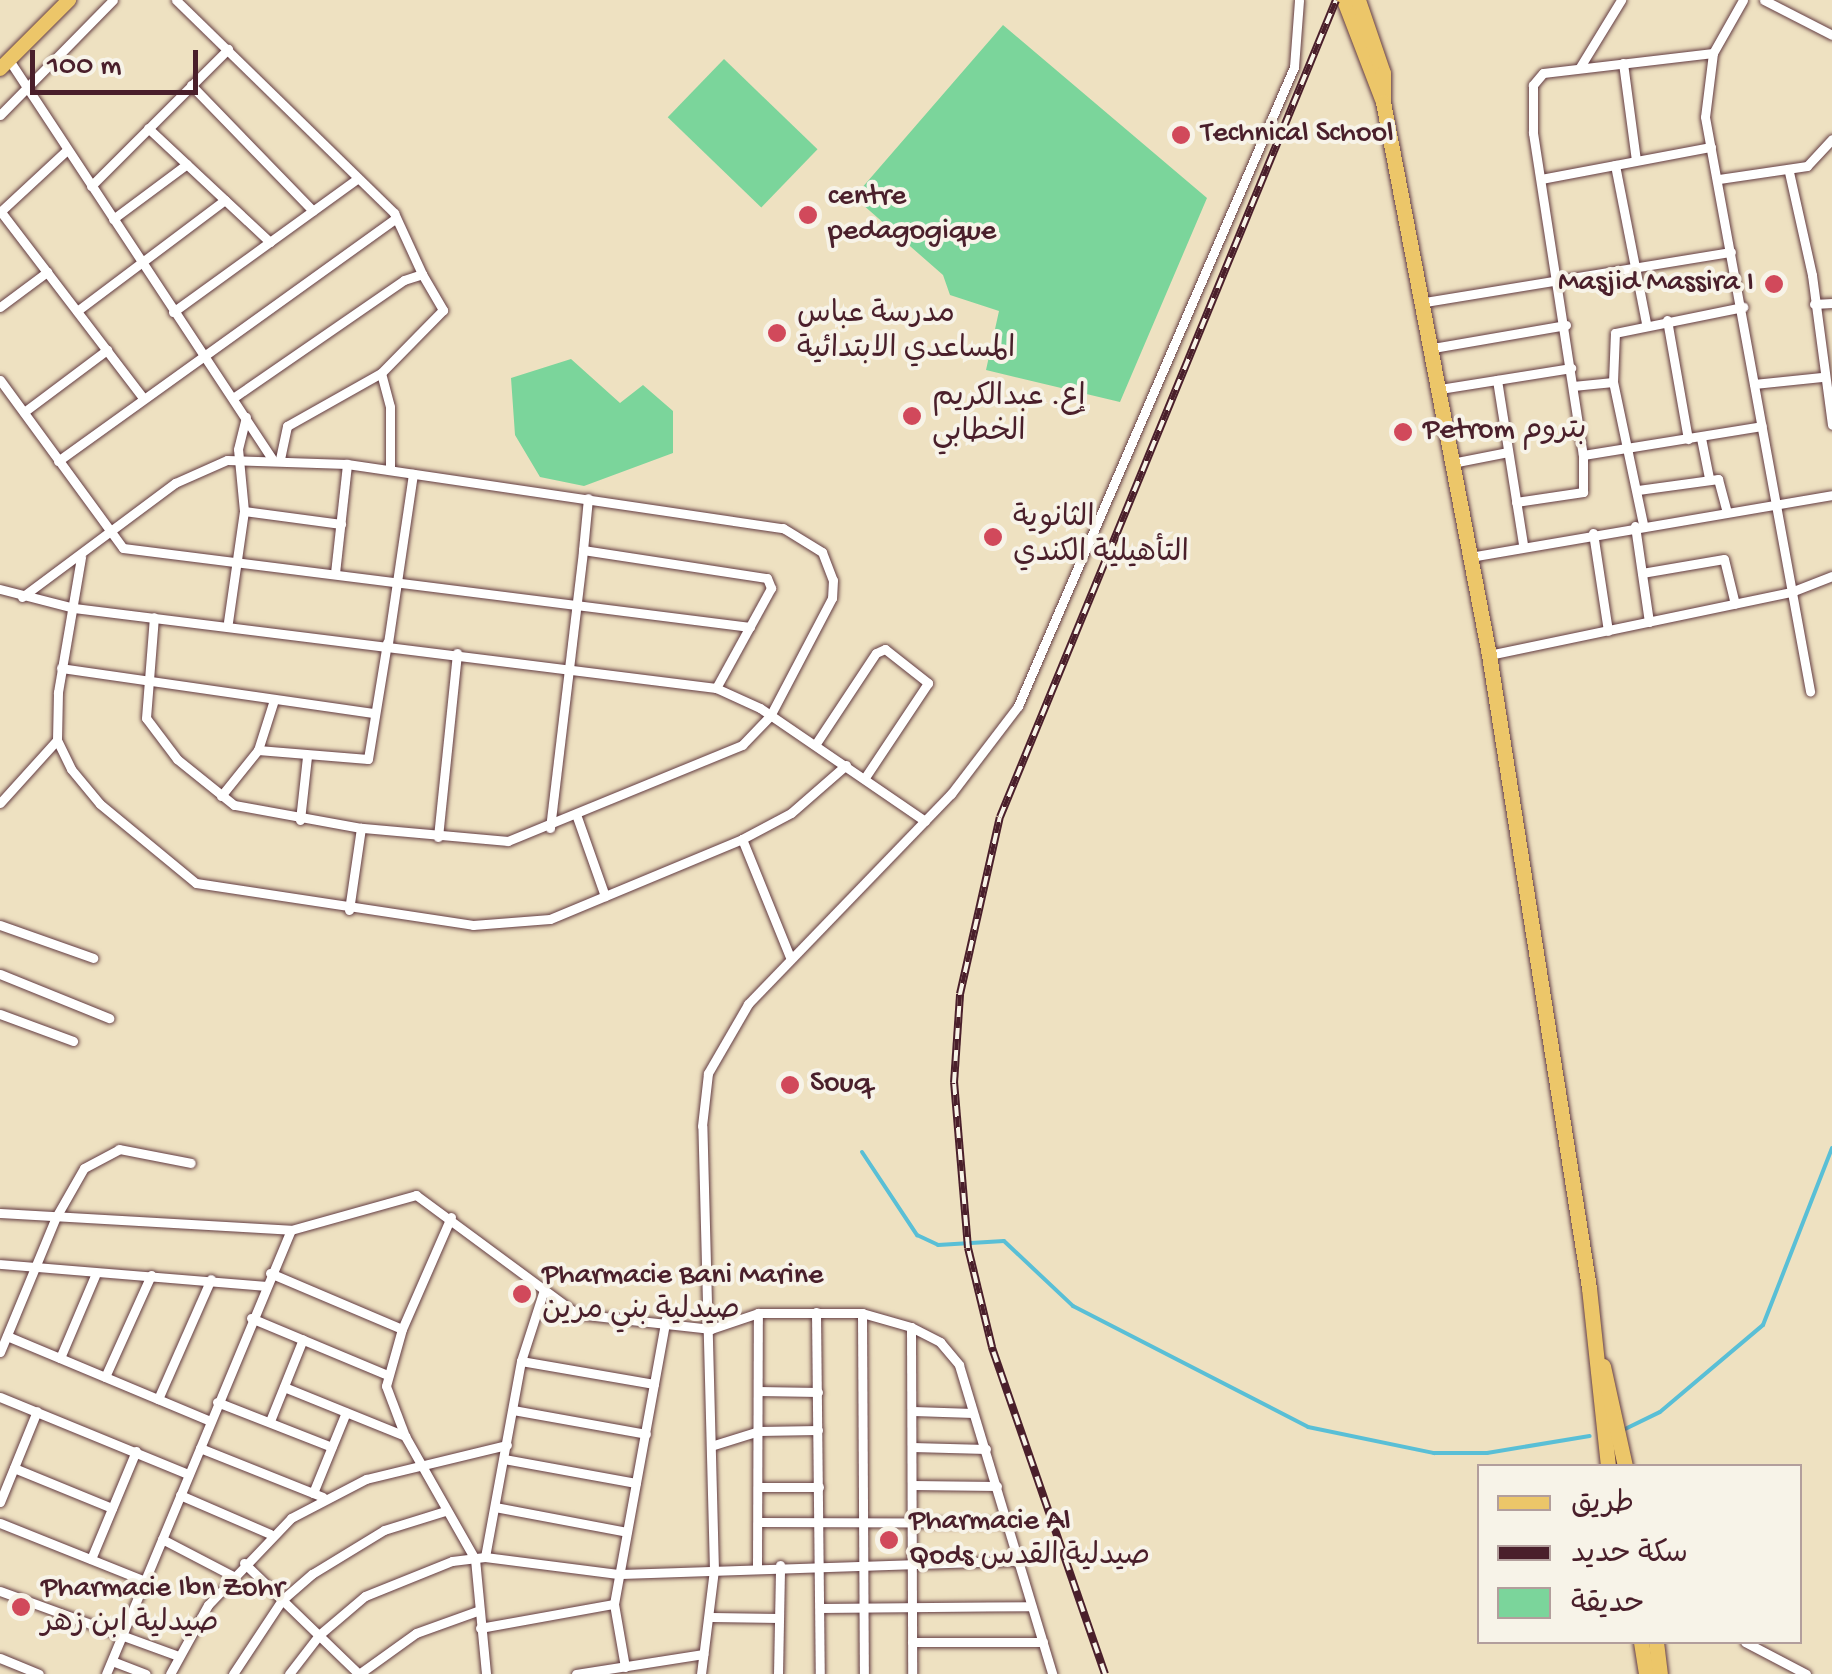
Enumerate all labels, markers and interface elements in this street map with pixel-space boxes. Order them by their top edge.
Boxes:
scale bar [35,30,202,92]
text: 100 m [47,50,122,85]
place label: Technical School [1201,117,1394,153]
marker: Technical School [1170,124,1192,146]
place label: centre pedagogique [828,180,996,250]
marker: centre pedagogique [797,204,819,226]
place label: Masjid Massira I [1558,266,1754,302]
marker: Masjid Massira I [1763,273,1785,295]
place label: مدرسة عباس المساعدي الابتدائية [797,298,1015,368]
marker: مدرسة عباس المساعدي الابتدائية [766,322,788,344]
place label: إع. عبدالكريم الخطابي [932,381,1086,452]
marker: إع. عبدالكريم الخطابي [901,405,923,427]
place label: Petrom بتروم [1423,414,1586,450]
marker: Petrom بتروم [1392,421,1414,443]
place label: الثانوية التأهيلية الكندي [1013,502,1189,572]
marker: الثانوية التأهيلية الكندي [982,526,1004,548]
place label: Souq [810,1067,872,1103]
marker: Souq [779,1074,801,1096]
place label: Pharmacie Bani Marine صيدلية بني مرين [542,1259,823,1330]
marker: Pharmacie Bani Marine صيدلية بني مرين [511,1283,533,1305]
legend [1477,1464,1802,1644]
text: طريق [1571,1488,1634,1523]
place label: Pharmacie Al Qods صيدلية القدس [909,1505,1150,1576]
marker: Pharmacie Al Qods صيدلية القدس [878,1529,900,1551]
text: سكة حديد [1571,1538,1688,1573]
place label: Pharmacie Ibn Zohr صيدلية ابن زهر [41,1572,284,1642]
text: حديقة [1571,1588,1645,1623]
marker: Pharmacie Ibn Zohr صيدلية ابن زهر [10,1596,32,1618]

